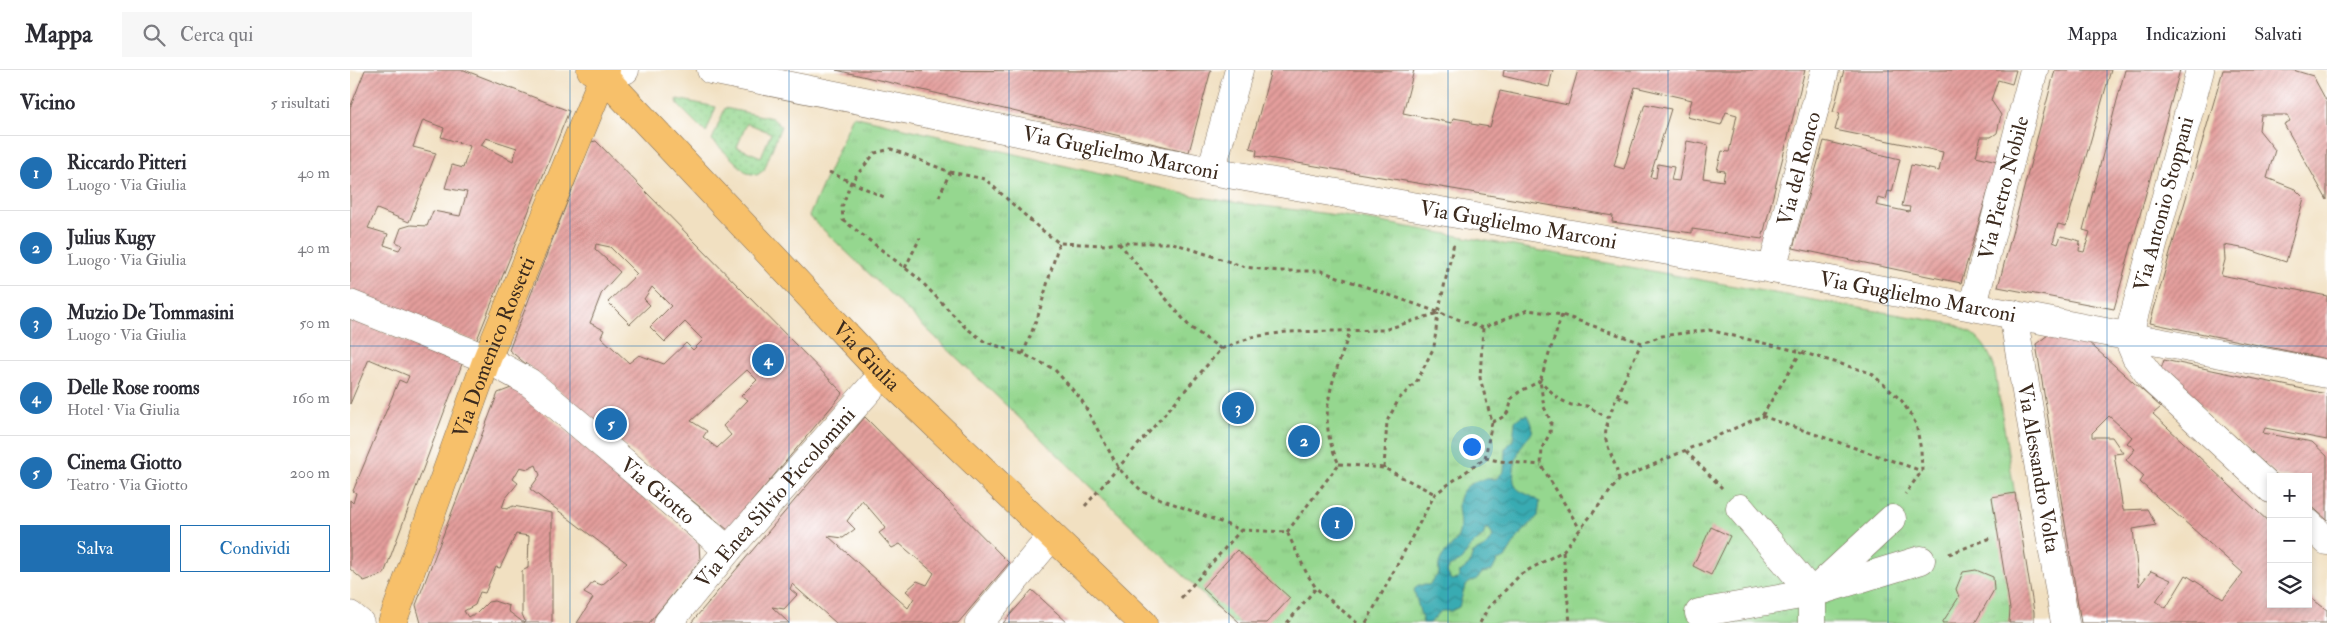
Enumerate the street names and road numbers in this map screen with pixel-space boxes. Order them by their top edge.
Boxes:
street label: Via del Ronco [1771,109,1827,228]
street label: Via Pietro Nobile [1972,113,2035,263]
street label: Via Antonio Stoppani [2128,113,2200,294]
street label: Via Guglielmo Marconi [1020,120,1221,186]
street label: Via Guglielmo Marconi [1418,194,1619,255]
street label: Via Domenico Rossetti [446,252,541,441]
street label: Via Guglielmo Marconi [1817,265,2019,328]
street label: Via Giulia [827,315,906,397]
street label: Via Alessandro Volta [2011,381,2066,555]
street label: Via Enea Silvio Piccolomini [689,401,861,593]
street label: Via Giotto [615,451,701,530]

